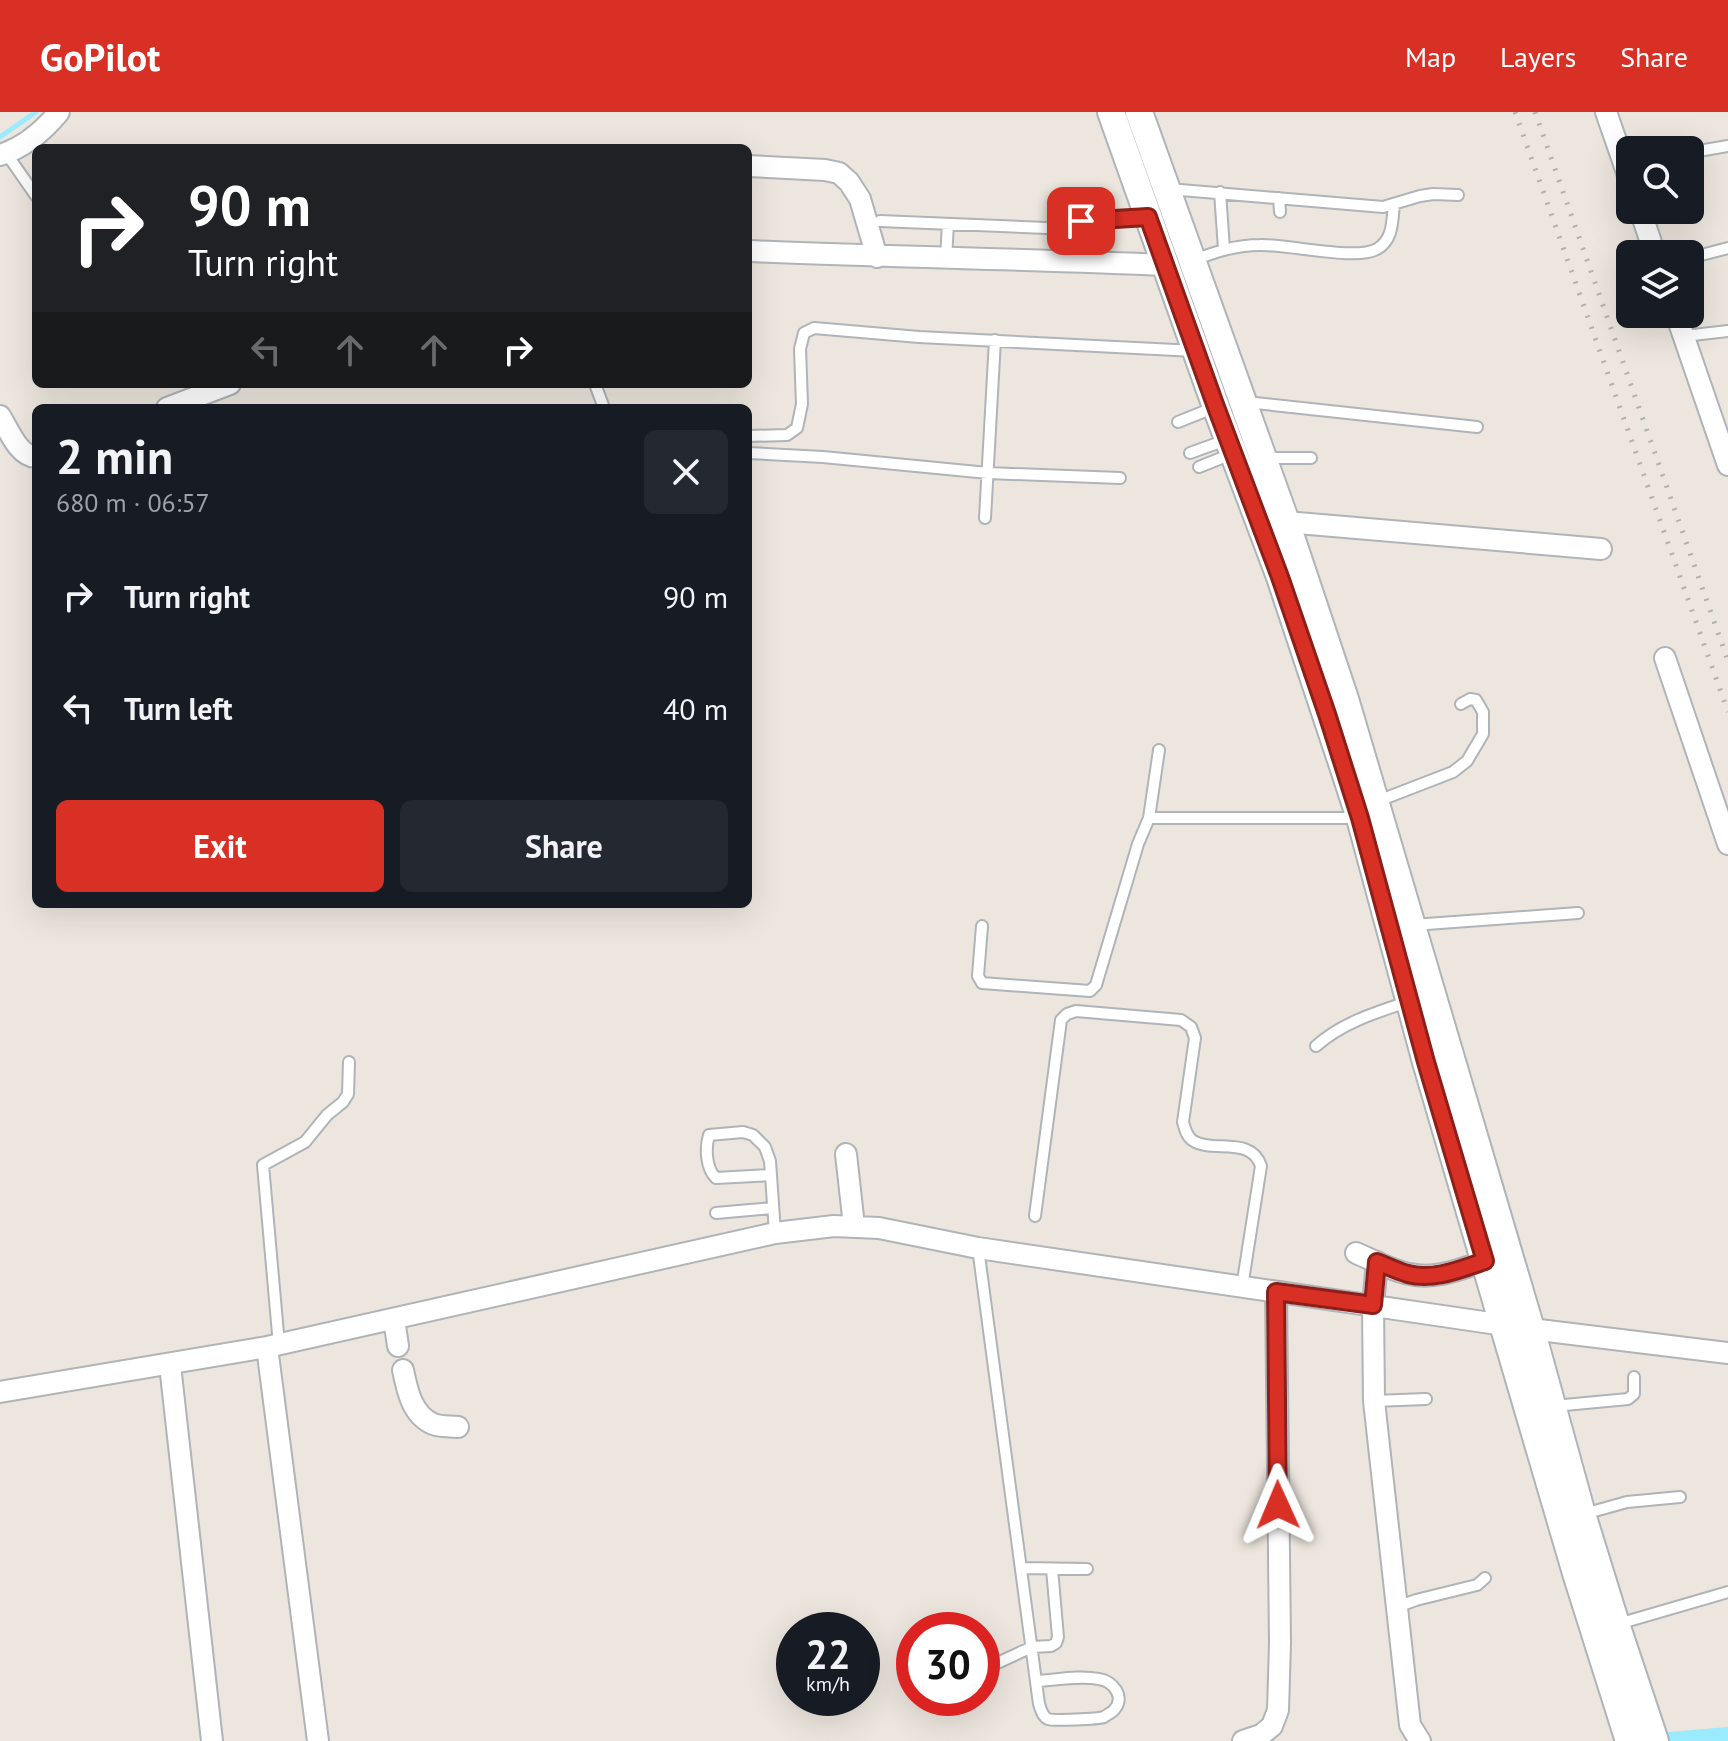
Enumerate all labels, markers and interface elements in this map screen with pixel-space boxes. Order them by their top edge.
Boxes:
text: GoPilot [40,32,160,81]
text: Map [1405,38,1456,75]
text: Layers [1500,38,1576,75]
text: Share [1620,38,1688,75]
map controls [1616,136,1704,328]
button: search [1616,136,1704,224]
text: 90 m [188,169,311,241]
icon: right [56,176,160,280]
pin [1047,187,1115,255]
icon: arrive [1059,199,1103,243]
text: Turn right [188,239,338,286]
button: layers [1616,240,1704,328]
icon: left [244,328,288,372]
icon: ahead [328,328,372,372]
icon: ahead [412,328,456,372]
icon: right [496,328,540,372]
text: 2 min [56,425,173,487]
button: close [644,430,728,514]
text: 680 m · 06:57 [56,486,210,519]
icon: right [56,574,100,618]
text: Turn right [124,577,250,616]
text: 90 m [663,577,728,616]
icon: left [56,686,100,730]
text: Turn left [124,689,232,728]
text: 40 m [663,689,728,728]
button: Exit [56,800,384,892]
button: Share [400,800,728,892]
position arrow [1236,1463,1320,1547]
speed limit sign: 30 [896,1612,1000,1716]
text: 22 [805,1628,851,1680]
text: km/h [806,1671,850,1697]

